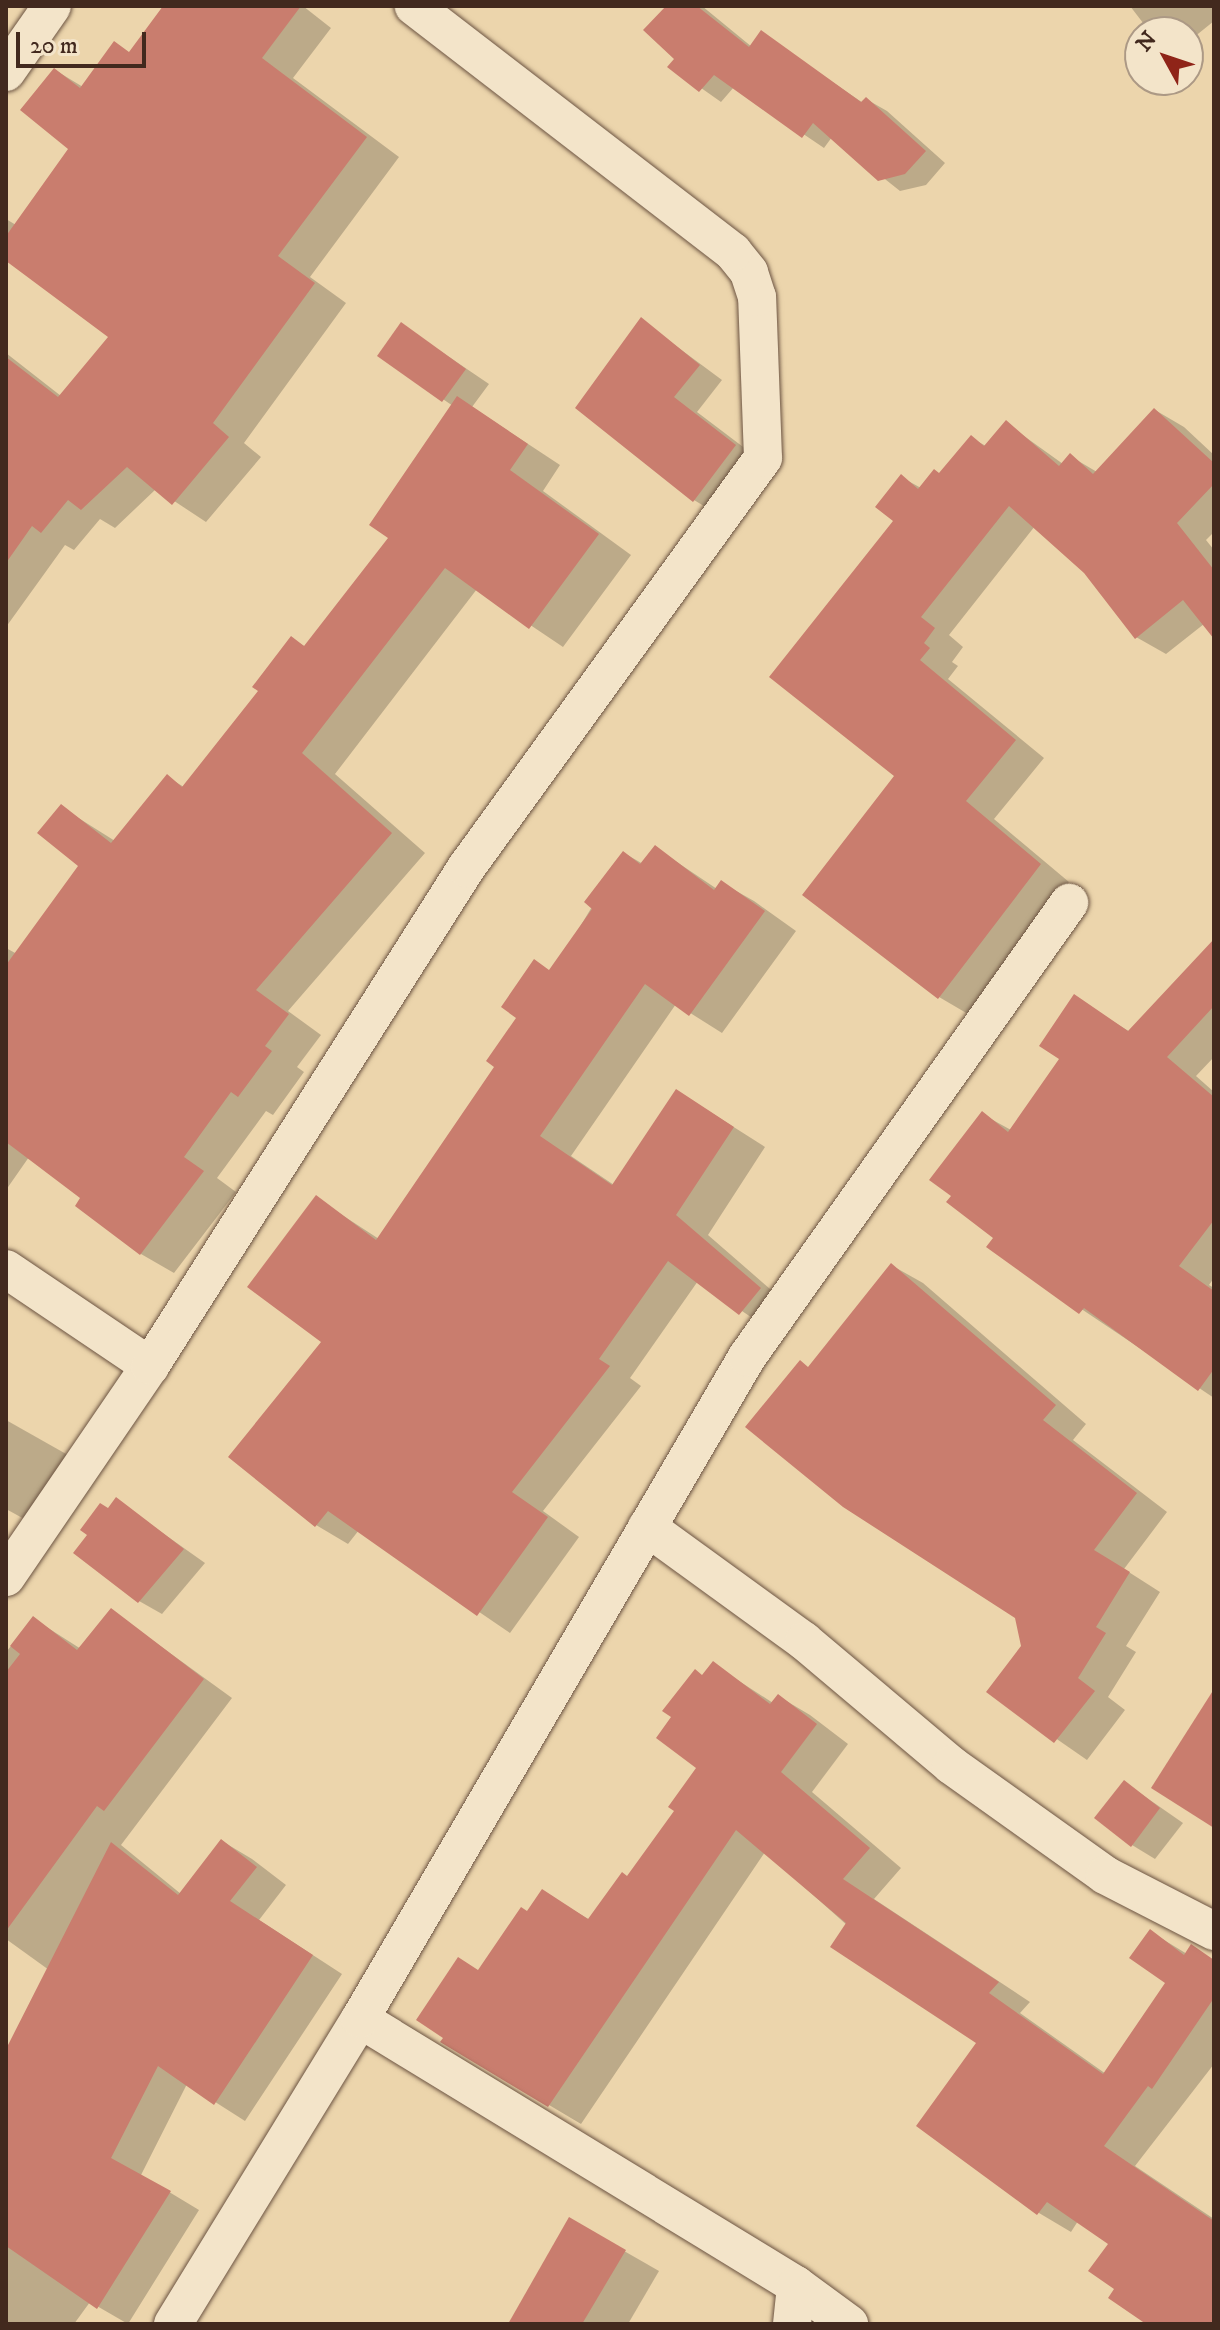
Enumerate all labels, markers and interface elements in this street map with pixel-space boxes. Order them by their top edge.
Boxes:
scale bar [20,16,150,66]
north arrow [1124,16,1204,96]
text: N [1131,26,1163,57]
text: 20 m [30,31,78,61]

